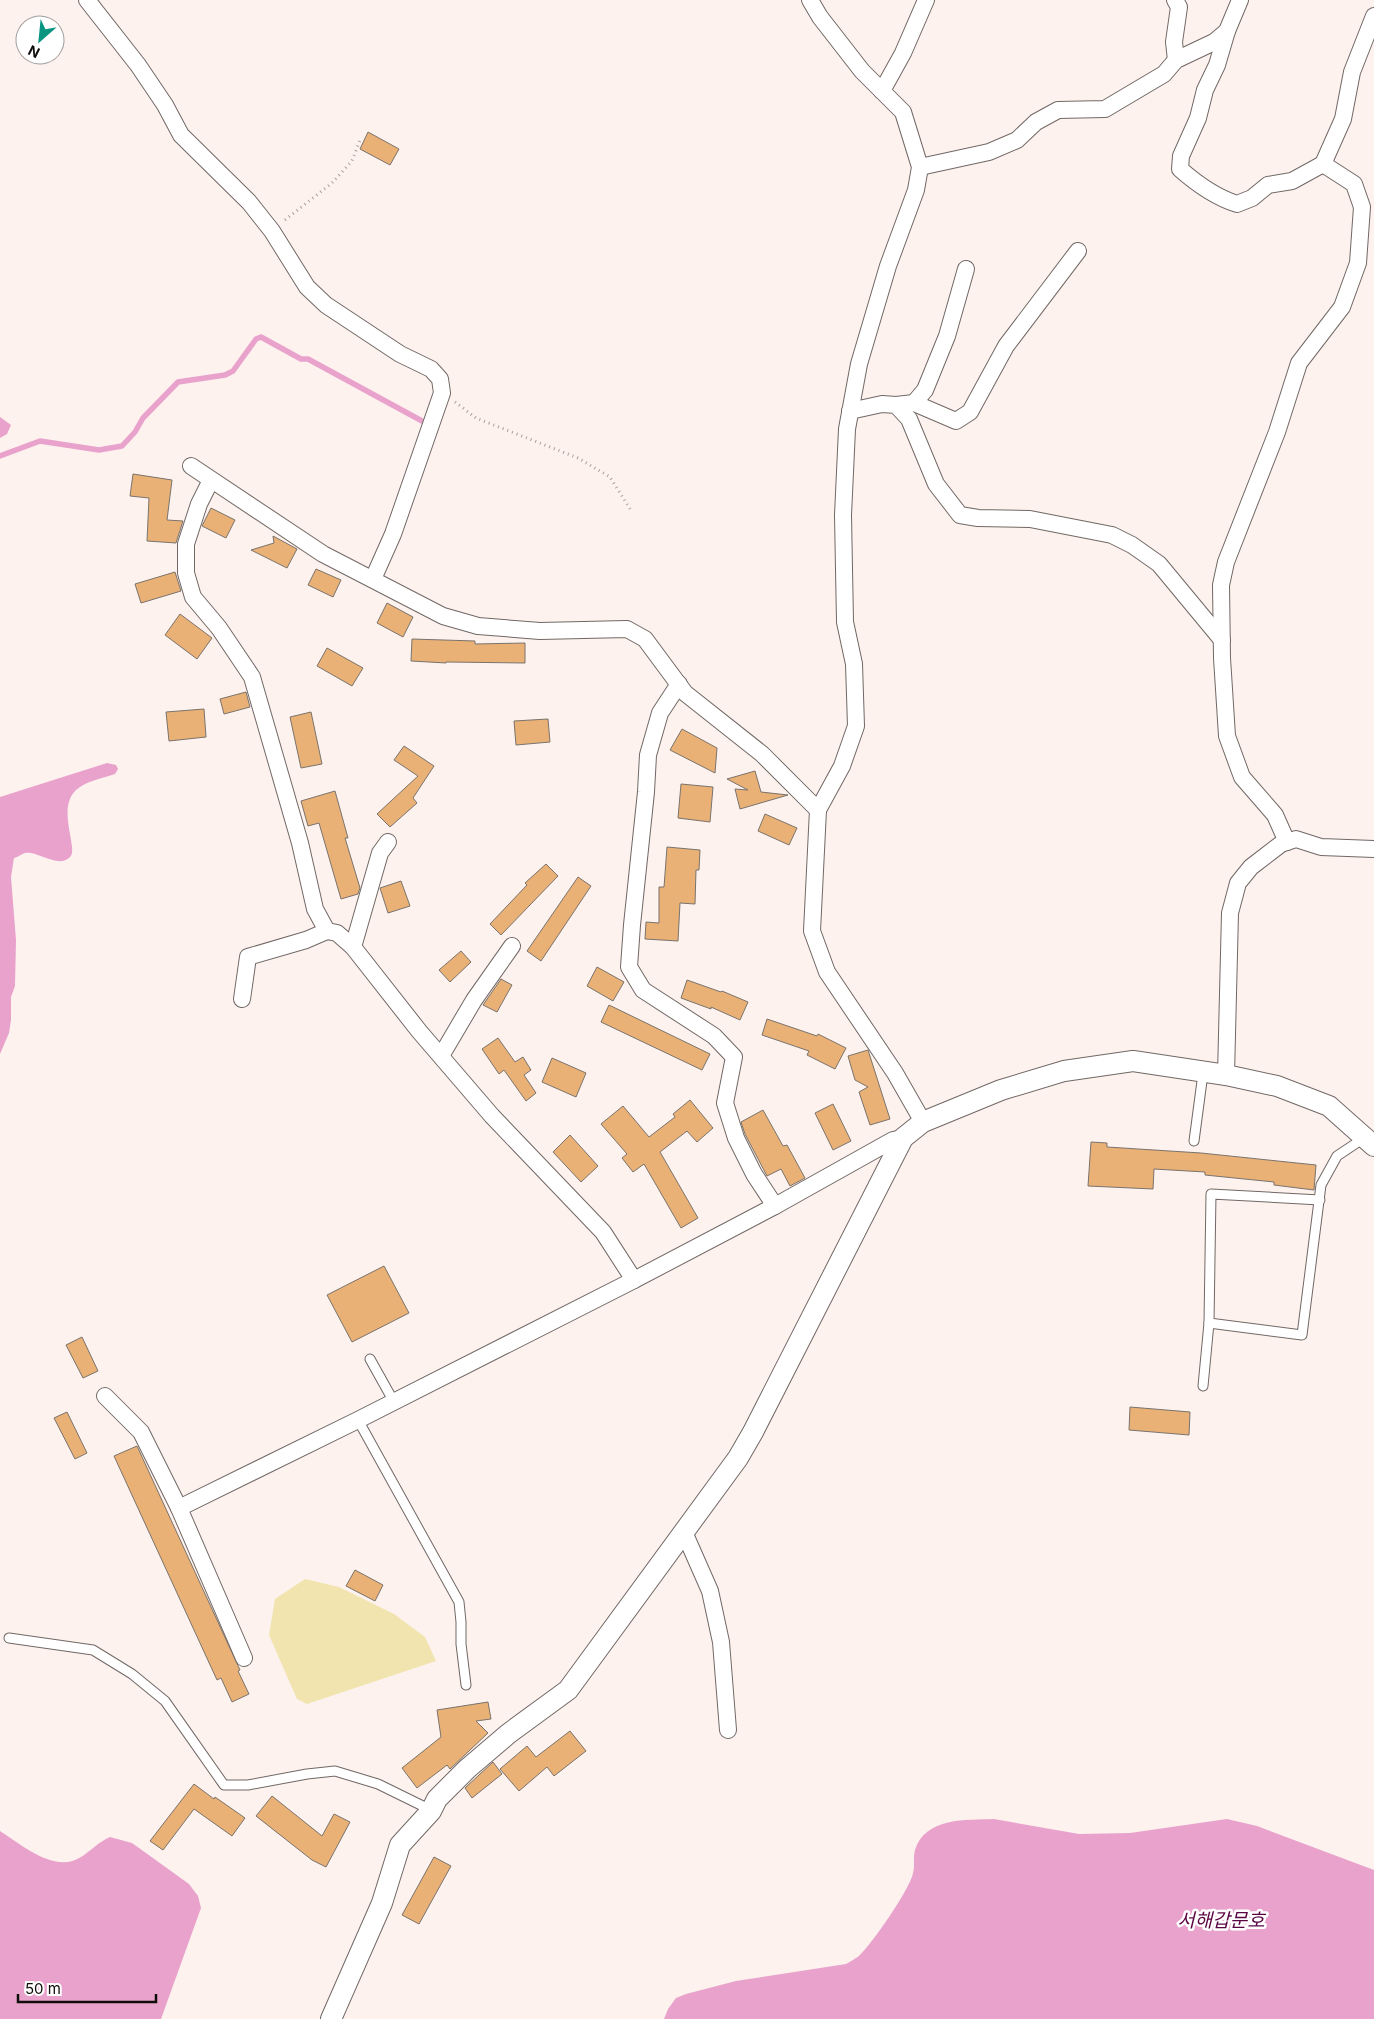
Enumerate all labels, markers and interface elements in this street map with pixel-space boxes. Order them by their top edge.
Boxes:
north arrow [15,15,65,65]
text: N [25,42,42,62]
water label: 서해갑문호 [1177,1909,1266,1932]
scale bar [18,1972,155,2004]
text: 50 m [25,1979,61,1998]

